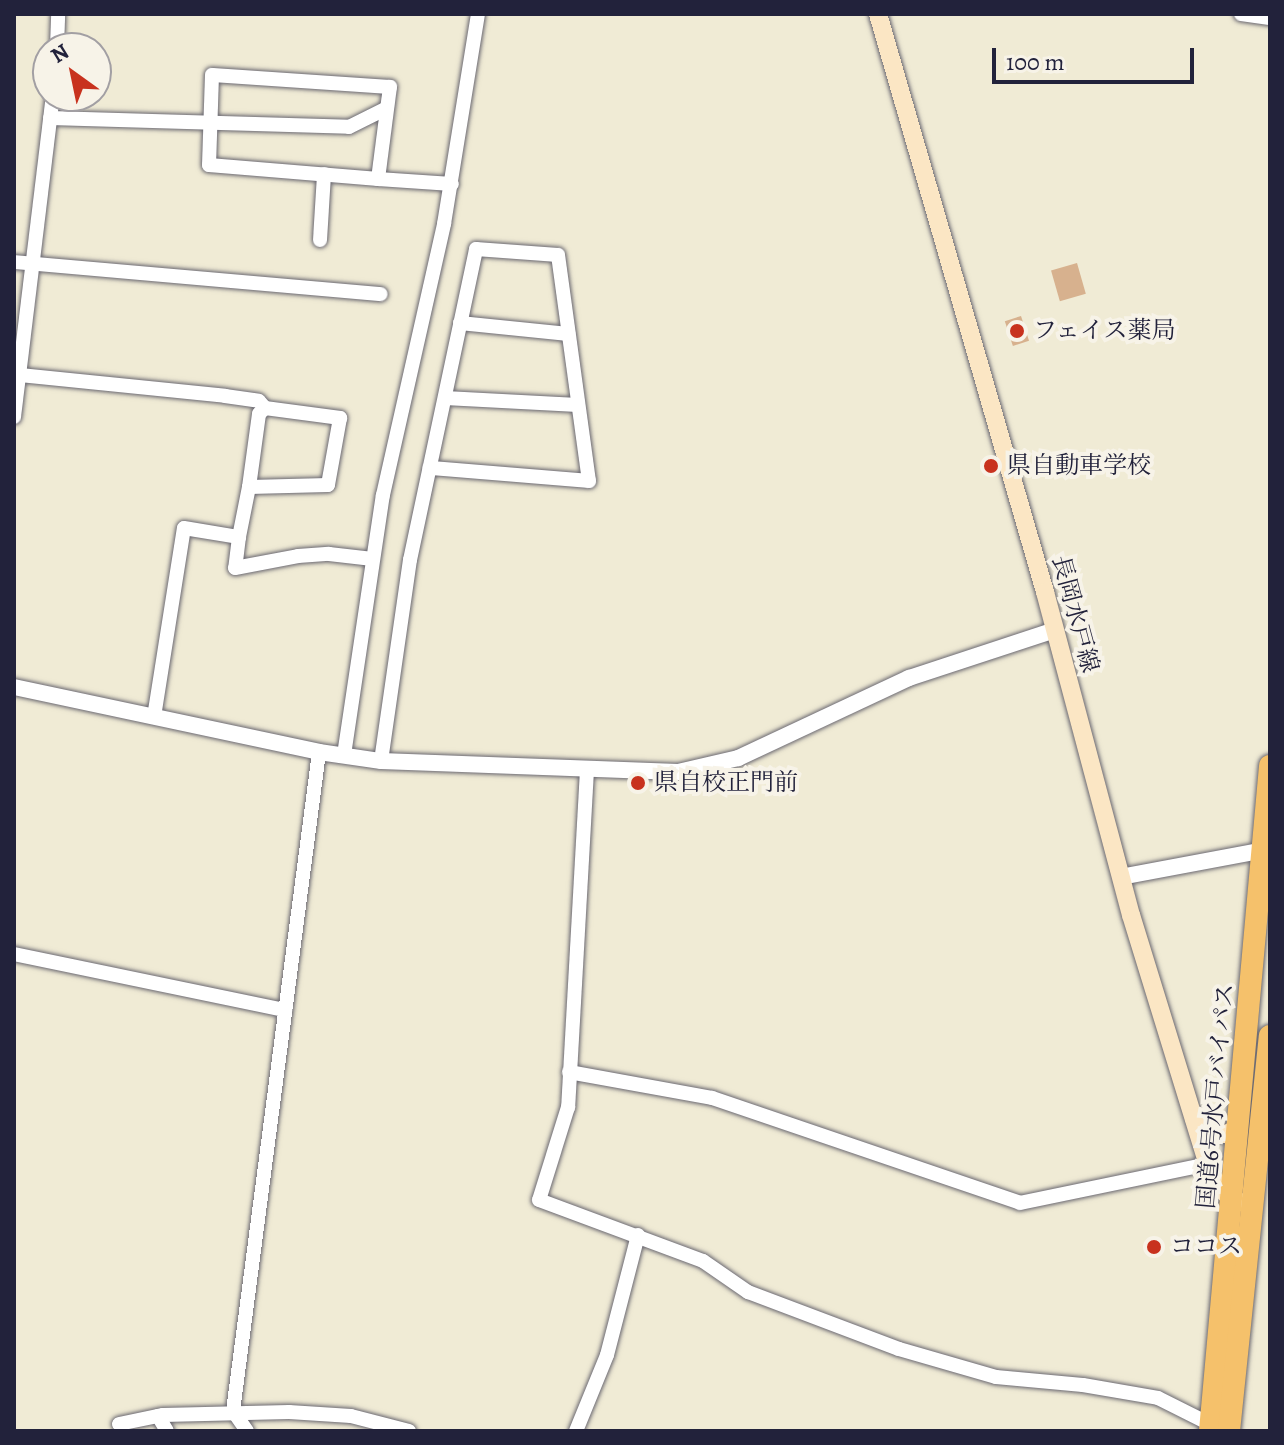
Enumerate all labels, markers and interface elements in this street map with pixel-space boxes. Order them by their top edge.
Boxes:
north arrow [32,32,112,112]
scale bar [996,32,1198,82]
text: N [45,37,75,70]
text: 100 m [1006,46,1065,78]
place label: フェイス薬局 [1033,317,1177,345]
marker: フェイス薬局 [1008,322,1026,340]
place label: 県自動車学校 [1007,452,1151,480]
marker: 県自動車学校 [982,457,1000,475]
street label: 長岡水戸線 [1046,552,1104,676]
place label: 県自校正門前 [654,769,798,797]
marker: 県自校正門前 [629,774,647,792]
street label: 国道6号水戸バイパス [1192,982,1240,1210]
place label: ココス [1170,1233,1242,1261]
marker: ココス [1145,1238,1163,1256]

